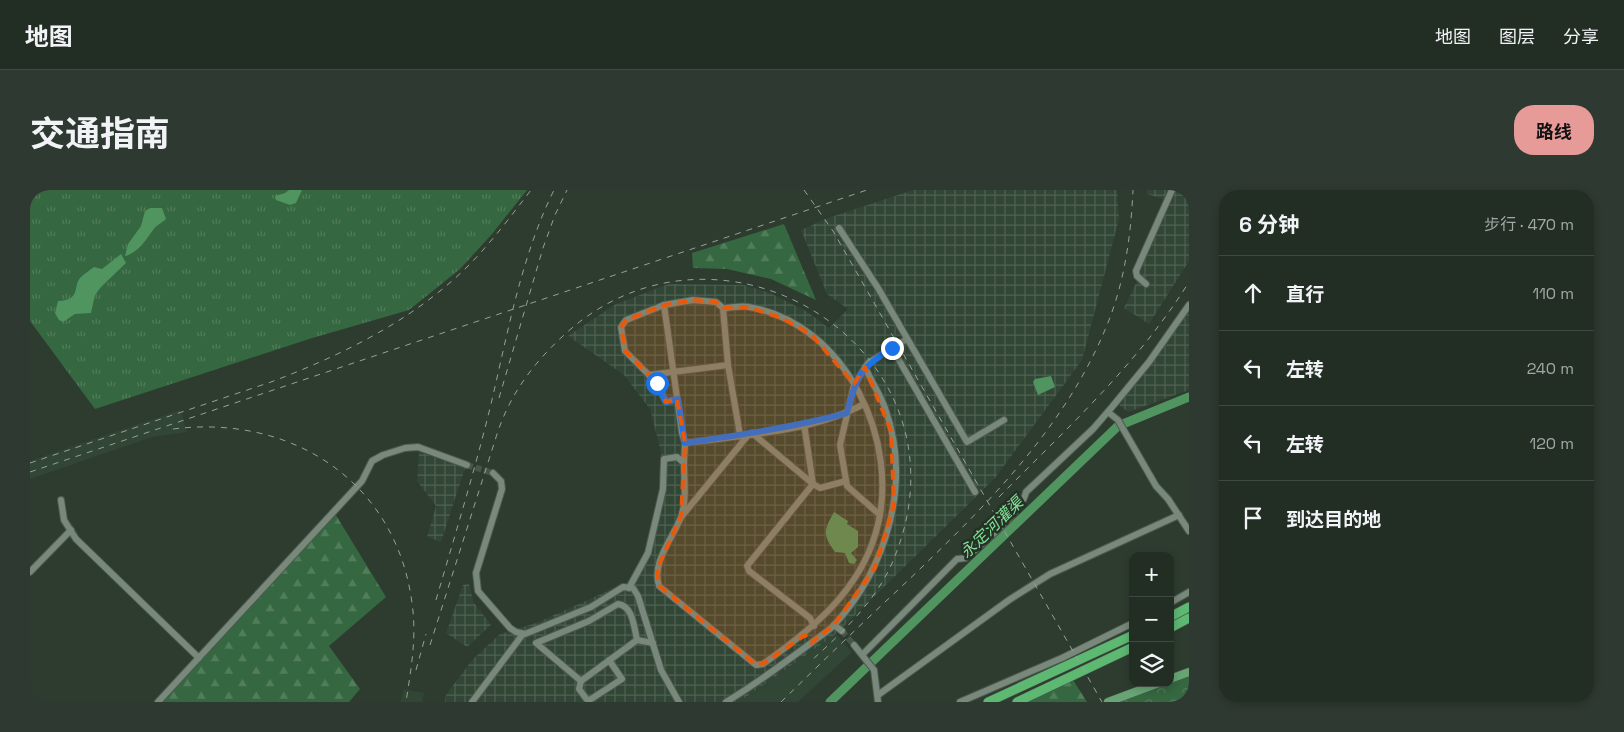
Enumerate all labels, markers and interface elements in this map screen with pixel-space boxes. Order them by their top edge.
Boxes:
text: 地图 [25,21,73,52]
text: 地图 [1435,25,1471,48]
text: 图层 [1499,25,1535,48]
text: 分享 [1563,25,1599,48]
button: 路线 [1514,105,1594,155]
text: 交通指南 [30,112,170,156]
text: 6 分钟 [1239,211,1299,238]
text: 步行 · 470 m [1484,214,1574,235]
icon: ahead [1239,279,1267,307]
text: 直行 [1286,282,1324,307]
text: 110 m [1532,283,1574,304]
route end [881,337,904,360]
icon: left [1239,354,1267,382]
text: 左转 [1286,357,1324,382]
text: 240 m [1527,358,1574,379]
route start [646,372,669,395]
icon: left [1239,429,1267,457]
text: 左转 [1286,432,1324,457]
text: 120 m [1530,433,1574,454]
water label: 永定河灌渠 [955,491,1029,563]
icon: arrive [1239,504,1267,532]
text: 到达目的地 [1286,507,1381,532]
map controls [1129,552,1174,687]
button: + [1129,552,1174,597]
button: − [1129,597,1174,642]
button: layers [1129,642,1174,687]

